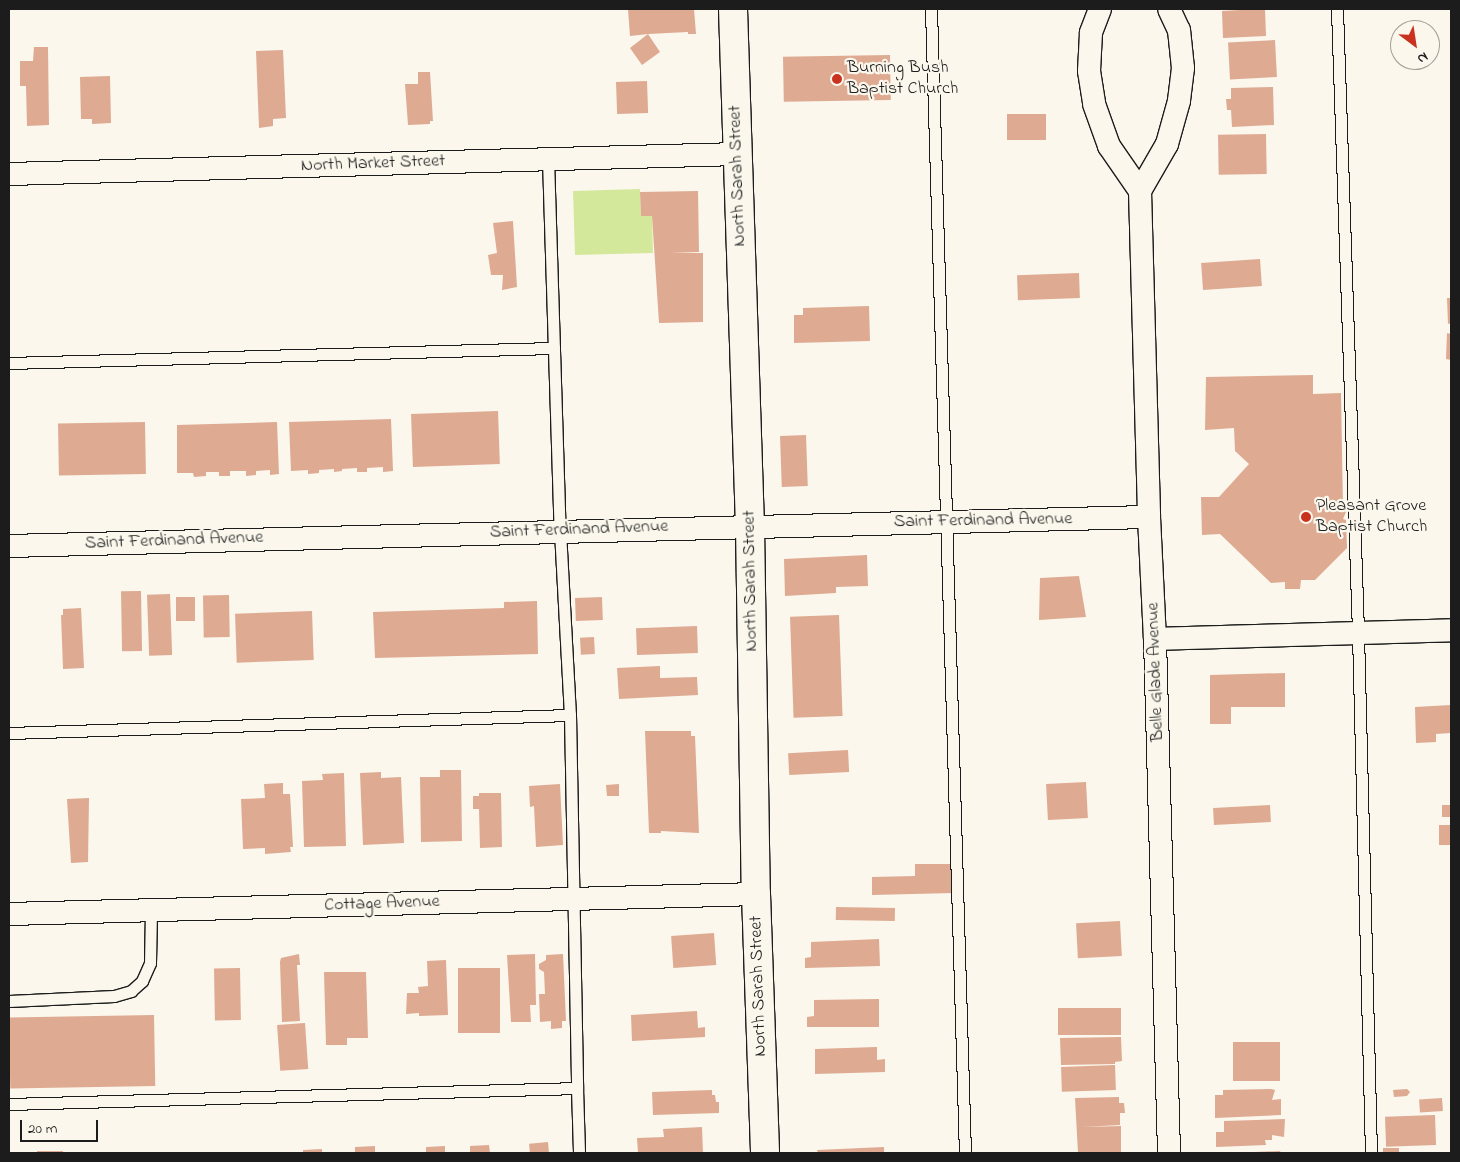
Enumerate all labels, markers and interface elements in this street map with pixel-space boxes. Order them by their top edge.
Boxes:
north arrow [1390,20,1440,70]
text: N [1413,46,1432,69]
place label: Burning Bush Baptist Church [847,58,958,100]
marker: Burning Bush Baptist Church [831,73,843,85]
street label: North Sarah Street [725,105,751,247]
street label: North Market Street [301,151,445,177]
place label: Pleasant Grove Baptist Church [1316,496,1427,538]
street label: Saint Ferdinand Avenue [894,509,1072,533]
street label: North Sarah Street [739,510,763,652]
marker: Pleasant Grove Baptist Church [1300,511,1312,523]
street label: Saint Ferdinand Avenue [489,516,669,544]
street label: Saint Ferdinand Avenue [84,527,264,555]
street label: Belle Glade Avenue [1143,602,1169,742]
street label: Cottage Avenue [324,891,440,917]
street label: North Sarah Street [746,915,772,1057]
scale bar [22,1110,100,1142]
text: 20 m [28,1118,57,1140]

